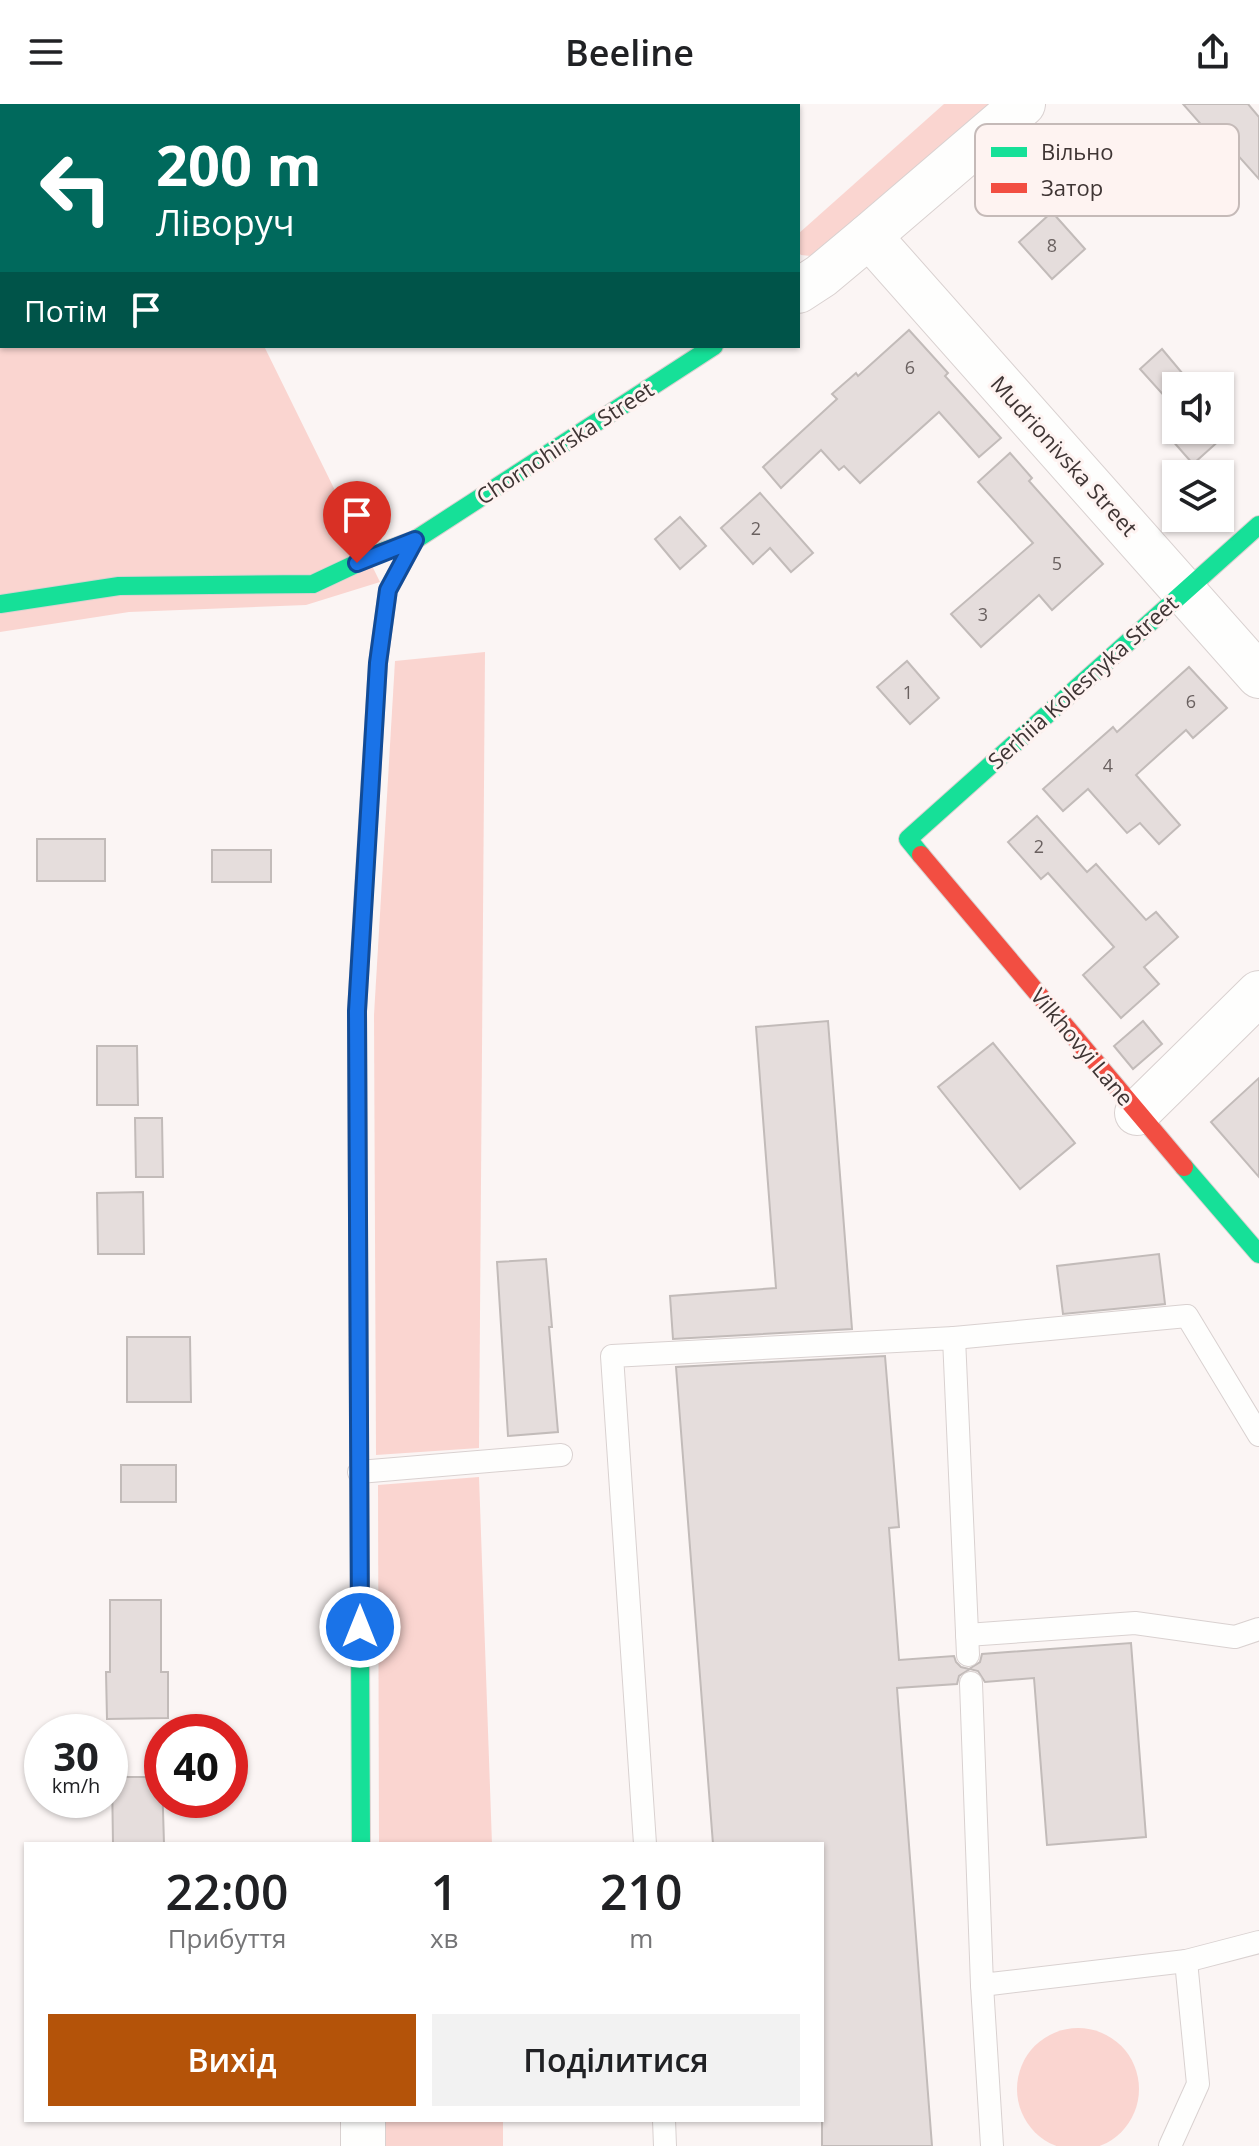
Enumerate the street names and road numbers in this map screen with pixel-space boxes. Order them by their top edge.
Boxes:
street label: Mudrionivska Street [985,369,1145,542]
street label: Chornohirska Street [470,373,659,511]
street label: Serhiia Kolesnyka Street [981,588,1184,775]
street label: Vilkhovyi Lane [1025,981,1141,1112]

